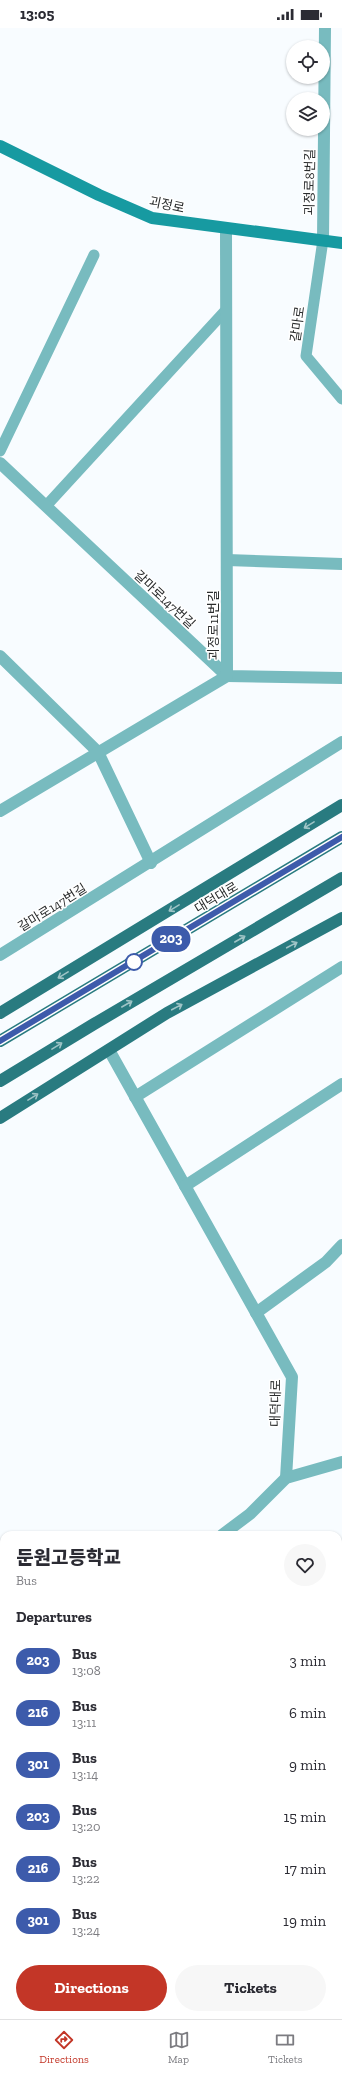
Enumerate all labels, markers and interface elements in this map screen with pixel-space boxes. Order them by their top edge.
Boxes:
text: 13:05 [20,5,54,23]
map controls [286,40,330,136]
button: locate [286,40,330,84]
button: layers [286,92,330,136]
street label: 괴정로8번길 [301,148,318,216]
street label: 괴정로 [148,193,186,216]
street label: 갈마로 [288,305,307,343]
street label: 갈마로147번길 [131,567,198,631]
street label: 괴정로11번길 [206,590,221,660]
one-way arrow [303,822,315,830]
street label: 대덕대로 [192,879,241,916]
street label: 갈마로147번길 [15,880,89,934]
one-way arrow [169,904,180,912]
line badge: 203 [148,926,194,952]
text: 203 [159,930,183,947]
one-way arrow [234,934,246,942]
one-way arrow [285,941,297,949]
unlabelled marker [125,953,143,971]
one-way arrow [57,972,69,980]
one-way arrow [121,1000,133,1008]
one-way arrow [171,1003,183,1011]
one-way arrow [51,1042,63,1050]
one-way arrow [27,1093,38,1101]
street label: 대덕대로 [268,1379,283,1427]
button: heart [284,1544,326,1586]
text: 둔원고등학교 [16,1546,121,1569]
text: Bus [16,1573,37,1588]
text: Departures [16,1608,92,1626]
text: Bus [72,1645,97,1663]
text: 203 [26,1652,50,1669]
text: 3 min [290,1652,326,1670]
text: 13:08 [72,1663,101,1678]
text: Bus [72,1697,97,1715]
text: 216 [28,1704,48,1721]
text: 6 min [289,1704,326,1722]
text: 13:11 [72,1715,96,1730]
text: Bus [72,1749,97,1767]
text: 301 [27,1756,49,1773]
text: 9 min [289,1756,326,1774]
text: 13:14 [72,1767,98,1782]
text: Bus [72,1801,97,1819]
text: 203 [26,1808,50,1825]
text: 15 min [283,1808,326,1826]
text: 13:20 [72,1819,100,1834]
text: Bus [72,1853,97,1871]
text: 216 [28,1860,48,1877]
text: 17 min [284,1860,326,1878]
text: 13:22 [72,1871,100,1886]
text: Bus [72,1905,97,1923]
text: 301 [27,1912,49,1929]
text: 19 min [283,1912,326,1930]
text: 13:24 [72,1923,100,1938]
button: Directions [16,1965,167,2011]
button: Tickets [175,1965,326,2011]
tab: Directions [39,2029,89,2066]
tab: Map [168,2029,190,2066]
tab: Tickets [268,2029,303,2066]

